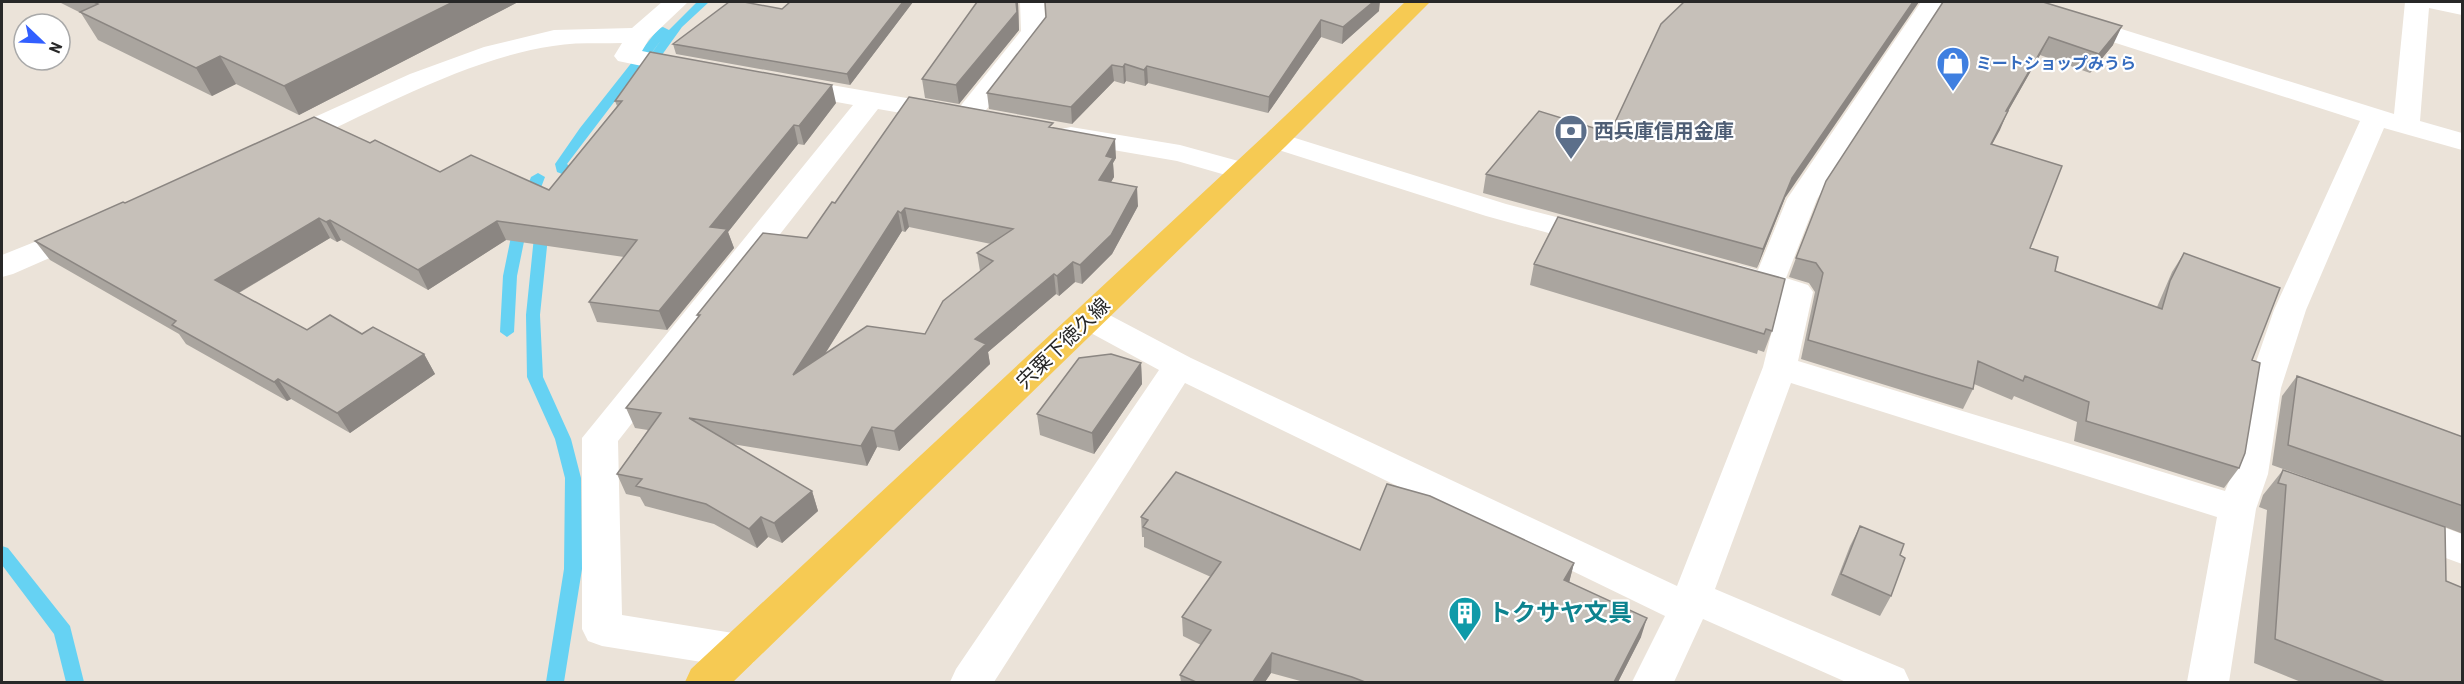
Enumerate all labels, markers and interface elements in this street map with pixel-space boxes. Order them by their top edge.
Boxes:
north arrow [12,12,72,72]
text: N [45,39,66,56]
shop icon: ミートショップみうら [1935,45,1971,92]
place label: ミートショップみうら [1976,54,2136,73]
bank icon: 西兵庫信用金庫 [1553,113,1589,160]
place label: 西兵庫信用金庫 [1594,119,1734,143]
street label: 宍粟下徳久線 [1012,293,1114,393]
building icon: トクサヤ文具 [1447,595,1483,642]
place label: トクサヤ文具 [1488,599,1632,627]

